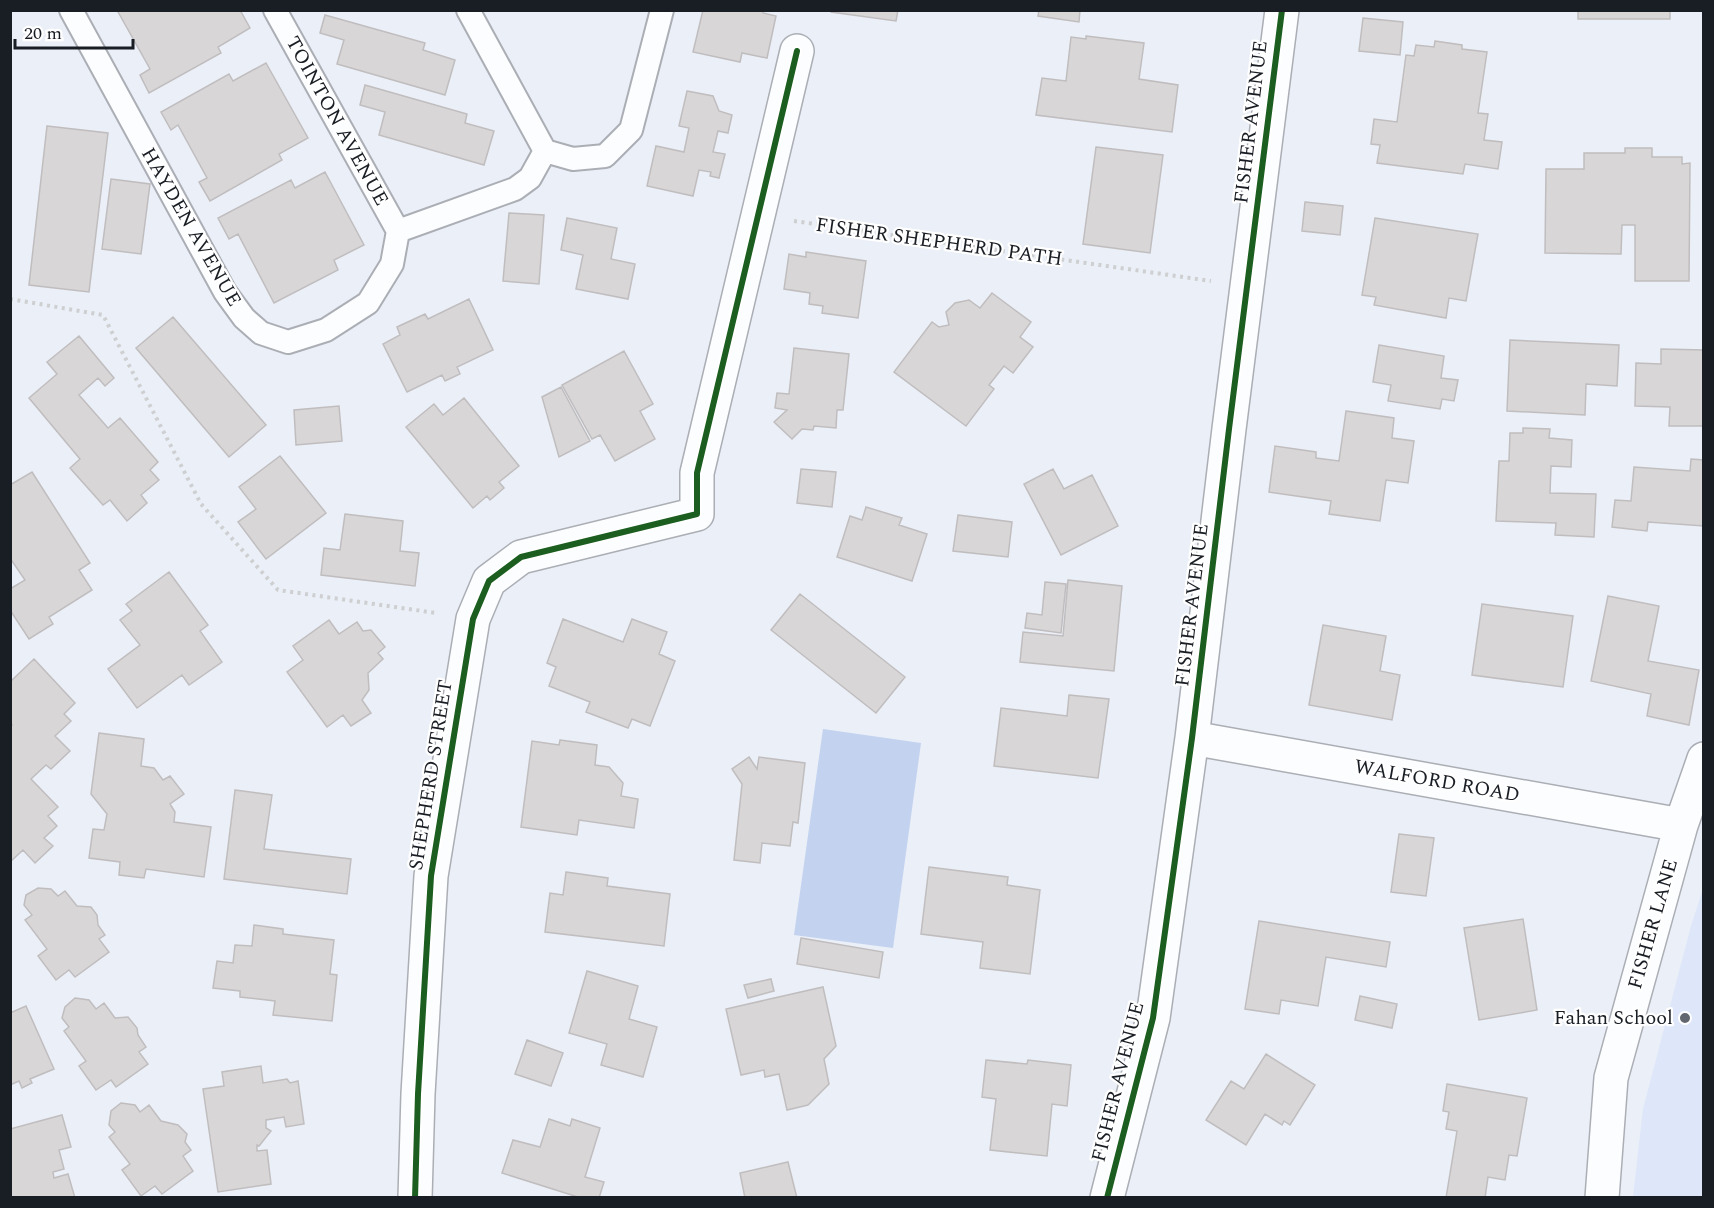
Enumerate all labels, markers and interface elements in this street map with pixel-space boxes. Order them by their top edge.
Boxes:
scale bar [15,12,134,50]
text: 20 m [24,20,62,47]
street label: TOINTON AVENUE [278,31,396,211]
street label: FISHER AVENUE [1226,39,1276,205]
street label: HAYDEN AVENUE [133,142,249,312]
street label: FISHER SHEPHERD PATH [814,210,1064,274]
street label: FISHER AVENUE [1167,522,1217,688]
street label: SHEPHERD STREET [401,678,461,872]
street label: WALFORD ROAD [1352,752,1522,810]
street label: FISHER LANE [1620,855,1686,993]
street label: FISHER AVENUE [1084,999,1152,1165]
place label: Fahan School [1554,1003,1673,1033]
marker: Fahan School [1678,1011,1692,1025]

